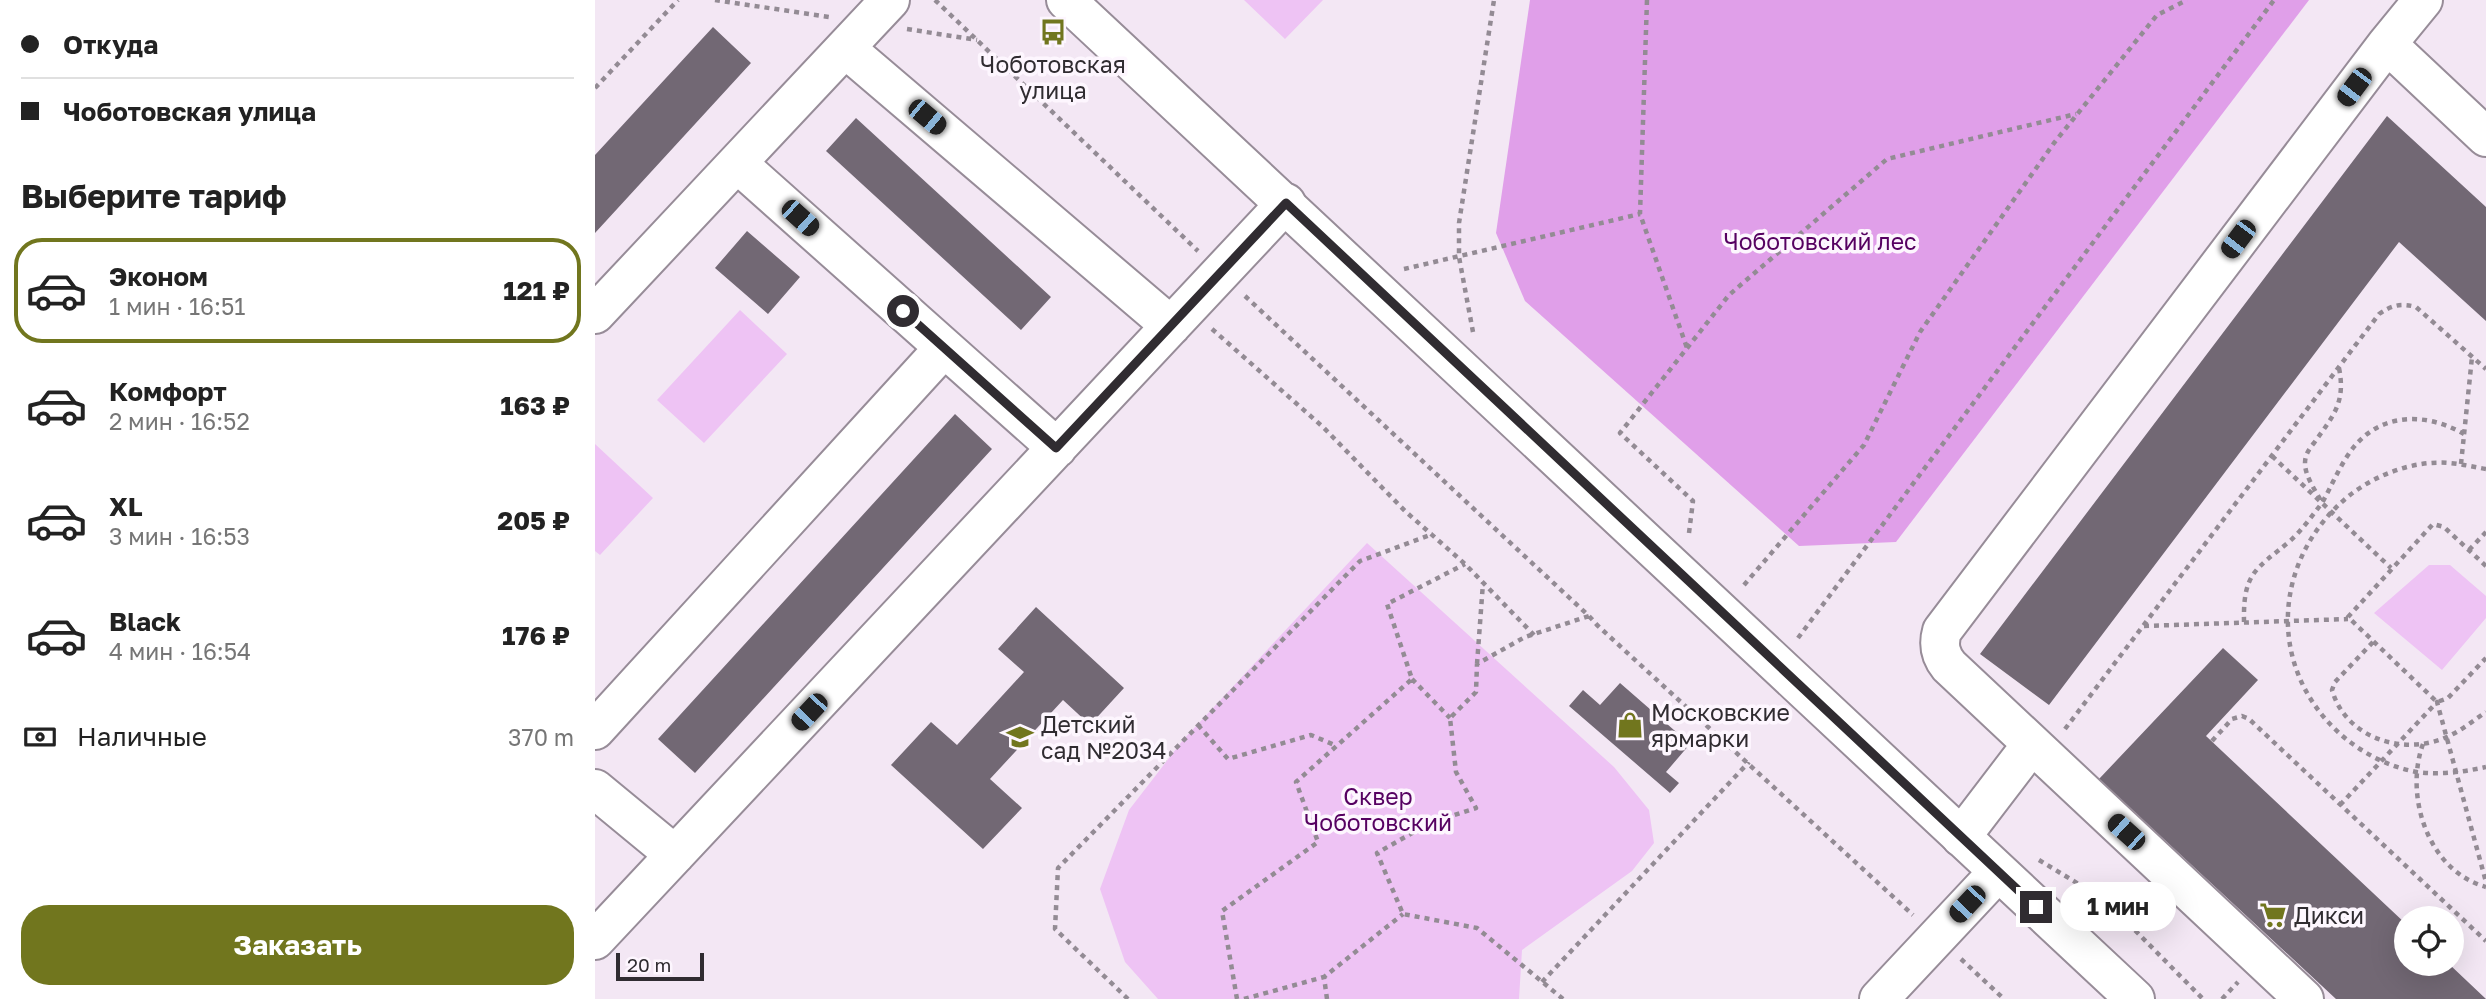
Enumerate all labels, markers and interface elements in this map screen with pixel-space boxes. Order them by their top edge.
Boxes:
bus stop icon: Чоботовская улица [1038,17,1068,47]
text: Откуда [63,29,158,60]
place label: Чоботовская улица [980,50,1126,104]
car [2333,64,2376,110]
car [905,95,950,139]
text: Чоботовская улица [63,96,316,127]
text: Выберите тариф [21,177,287,215]
car [778,196,823,240]
car [2217,216,2260,262]
park label: Чоботовский лес [1723,227,1917,255]
icon: car [25,259,88,322]
text: Эконом [109,261,208,292]
text: 121 ₽ [503,275,570,306]
text: 1 мин · 16:51 [109,292,245,320]
route start [887,295,919,327]
icon: car [25,374,88,437]
text: Комфорт [109,376,227,407]
text: 163 ₽ [500,390,570,421]
text: 2 мин · 16:52 [109,407,250,435]
icon: car [25,489,88,552]
text: XL [109,491,143,522]
text: 205 ₽ [497,505,570,536]
text: 3 мин · 16:53 [109,522,250,550]
icon: car [25,604,88,667]
text: Black [109,606,181,637]
text: 176 ₽ [502,620,570,651]
text: 4 мин · 16:54 [109,637,251,665]
car [787,689,832,735]
place label: Московские ярмарки [1651,698,1790,752]
place label: Детский сад №2034 [1041,710,1166,764]
shop icon: Московские ярмарки [1615,710,1645,740]
icon: cash [21,718,59,756]
text: Наличные [77,721,207,752]
school or university icon: Детский сад №2034 [1005,722,1035,752]
text: 370 m [508,723,574,751]
park label: Сквер Чоботовский [1304,782,1452,836]
car [2104,810,2149,854]
car [1945,881,1990,927]
callout: 1 мин [2061,883,2176,932]
route end [2020,891,2052,923]
text: 1 мин [2087,892,2149,920]
supermarket icon: Дикси [2258,900,2288,930]
place label: Дикси [2294,901,2364,929]
button: Заказать [21,905,574,985]
map controls [2394,906,2464,976]
button: locate [2394,906,2464,976]
scale bar [616,950,703,982]
text: 20 m [627,953,671,976]

